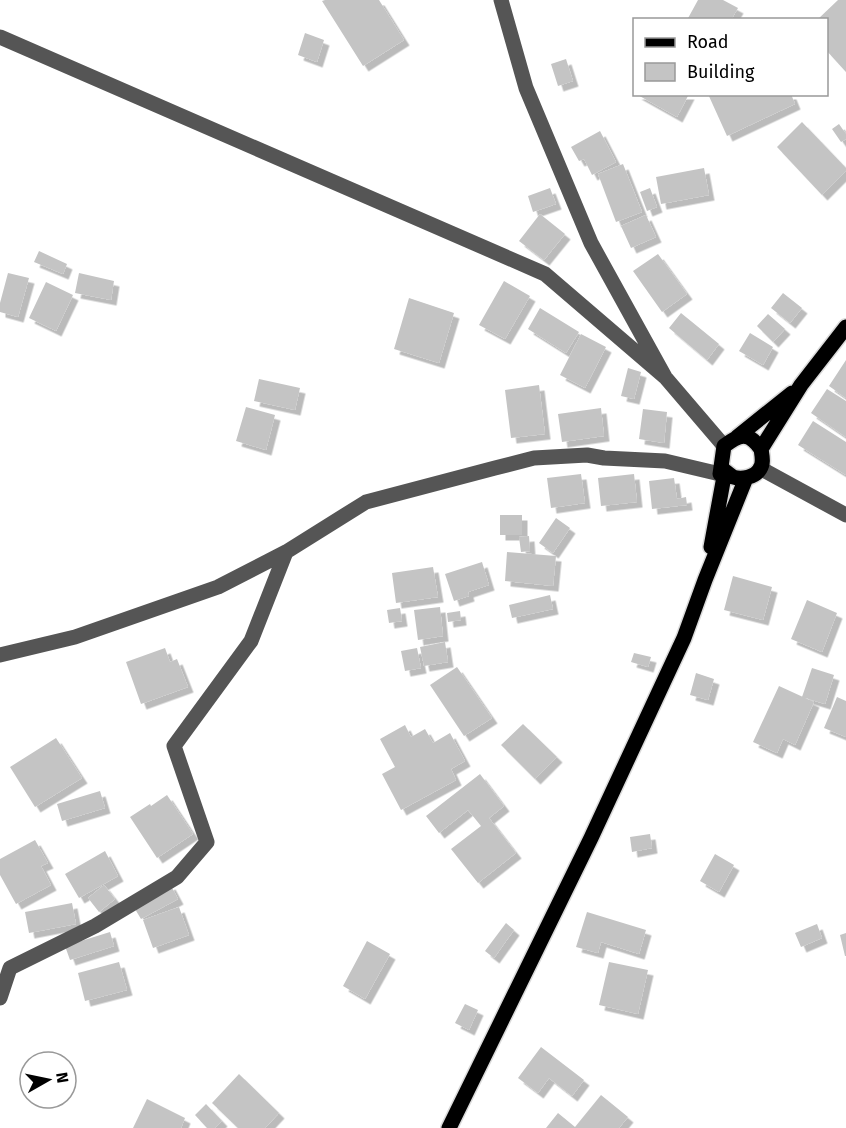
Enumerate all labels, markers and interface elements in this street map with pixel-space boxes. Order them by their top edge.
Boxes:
legend [633,18,828,96]
text: Road [687,31,729,53]
text: Building [687,61,755,83]
north arrow [18,1050,78,1110]
text: N [52,1071,73,1084]

